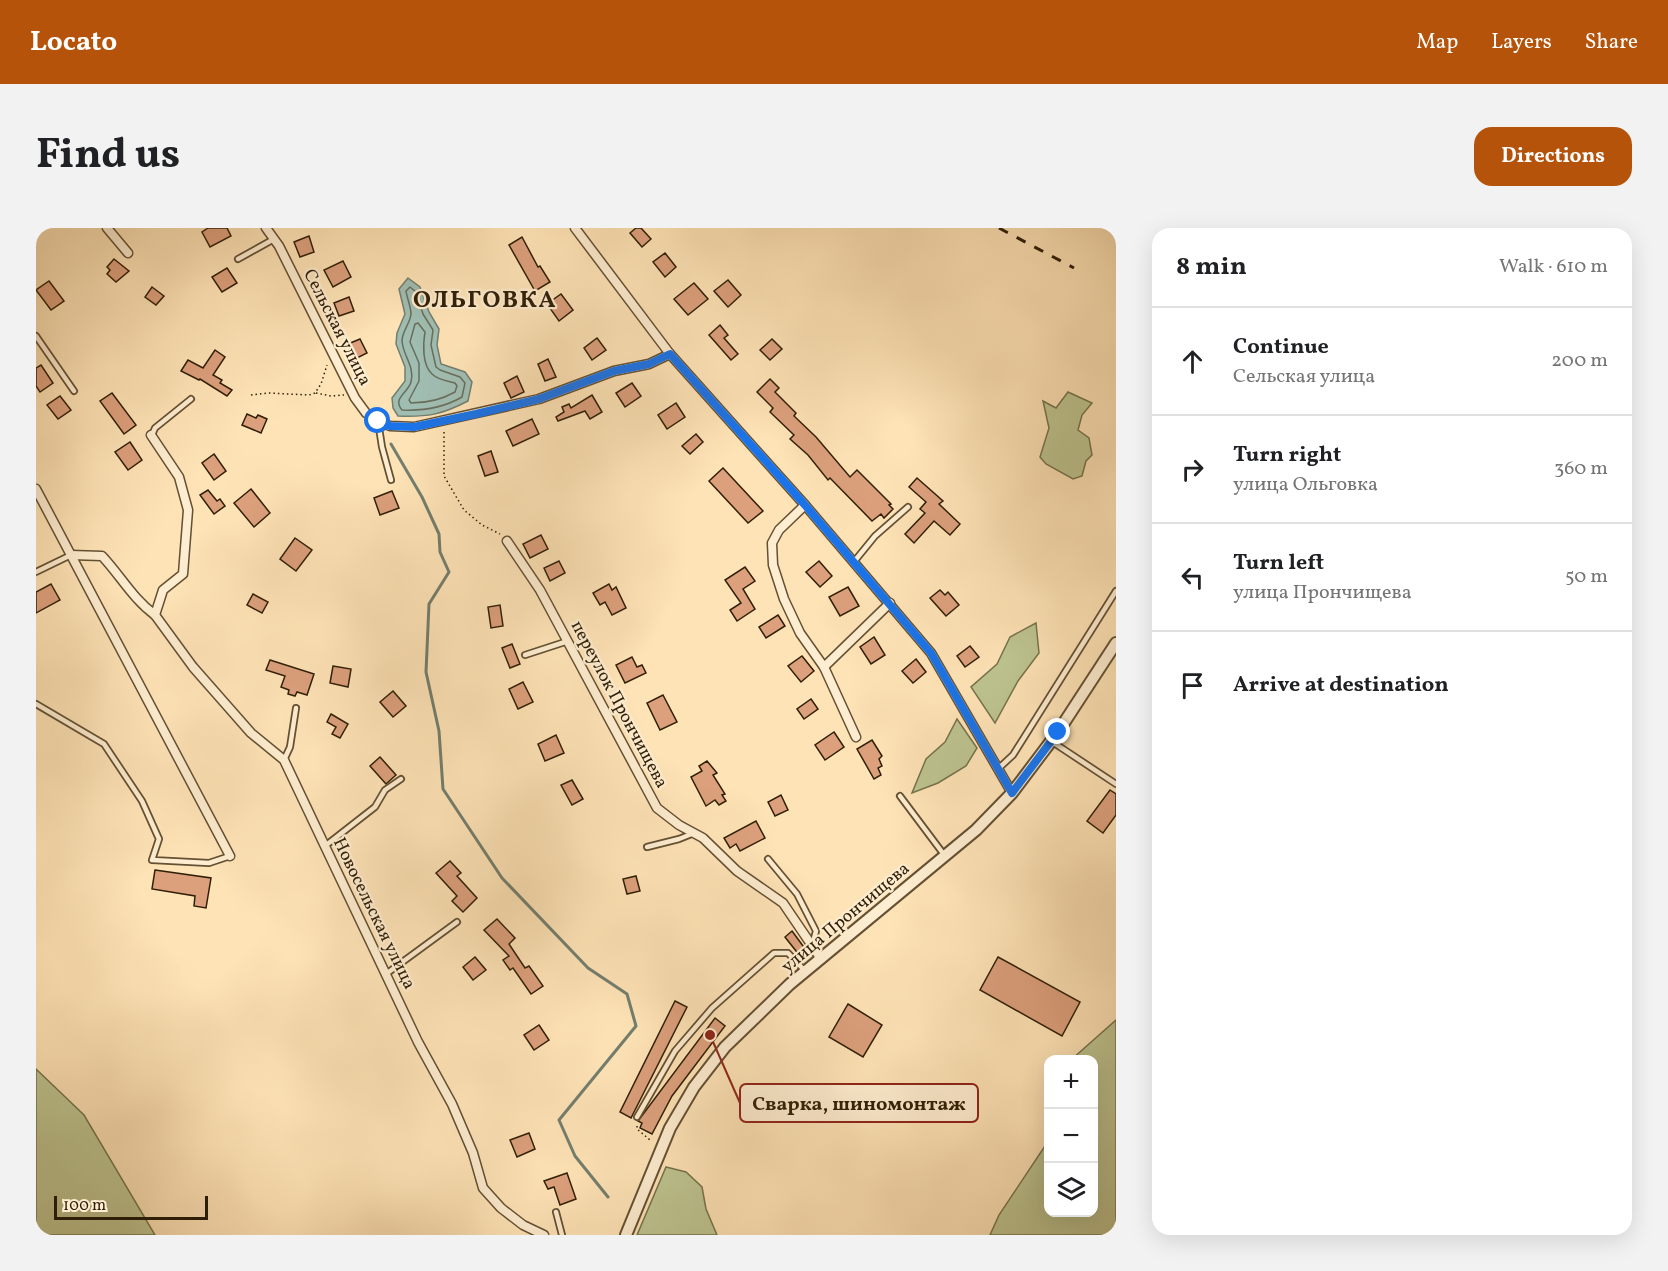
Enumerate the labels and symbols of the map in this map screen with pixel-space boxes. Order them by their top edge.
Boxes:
street label: Сельская улица [296,265,377,390]
district label: ОЛЬГОВКА [413,284,557,318]
route start [364,407,390,433]
street label: переулок Прончищева [564,616,674,793]
route end [1044,718,1070,744]
street label: Новосельская улица [326,834,421,994]
street label: улица Прончищева [776,857,916,979]
callout: Сварка, шиномонтаж [740,1084,978,1122]
text: Сварка, шиномонтаж [752,1091,966,1119]
scale bar [54,1193,208,1220]

